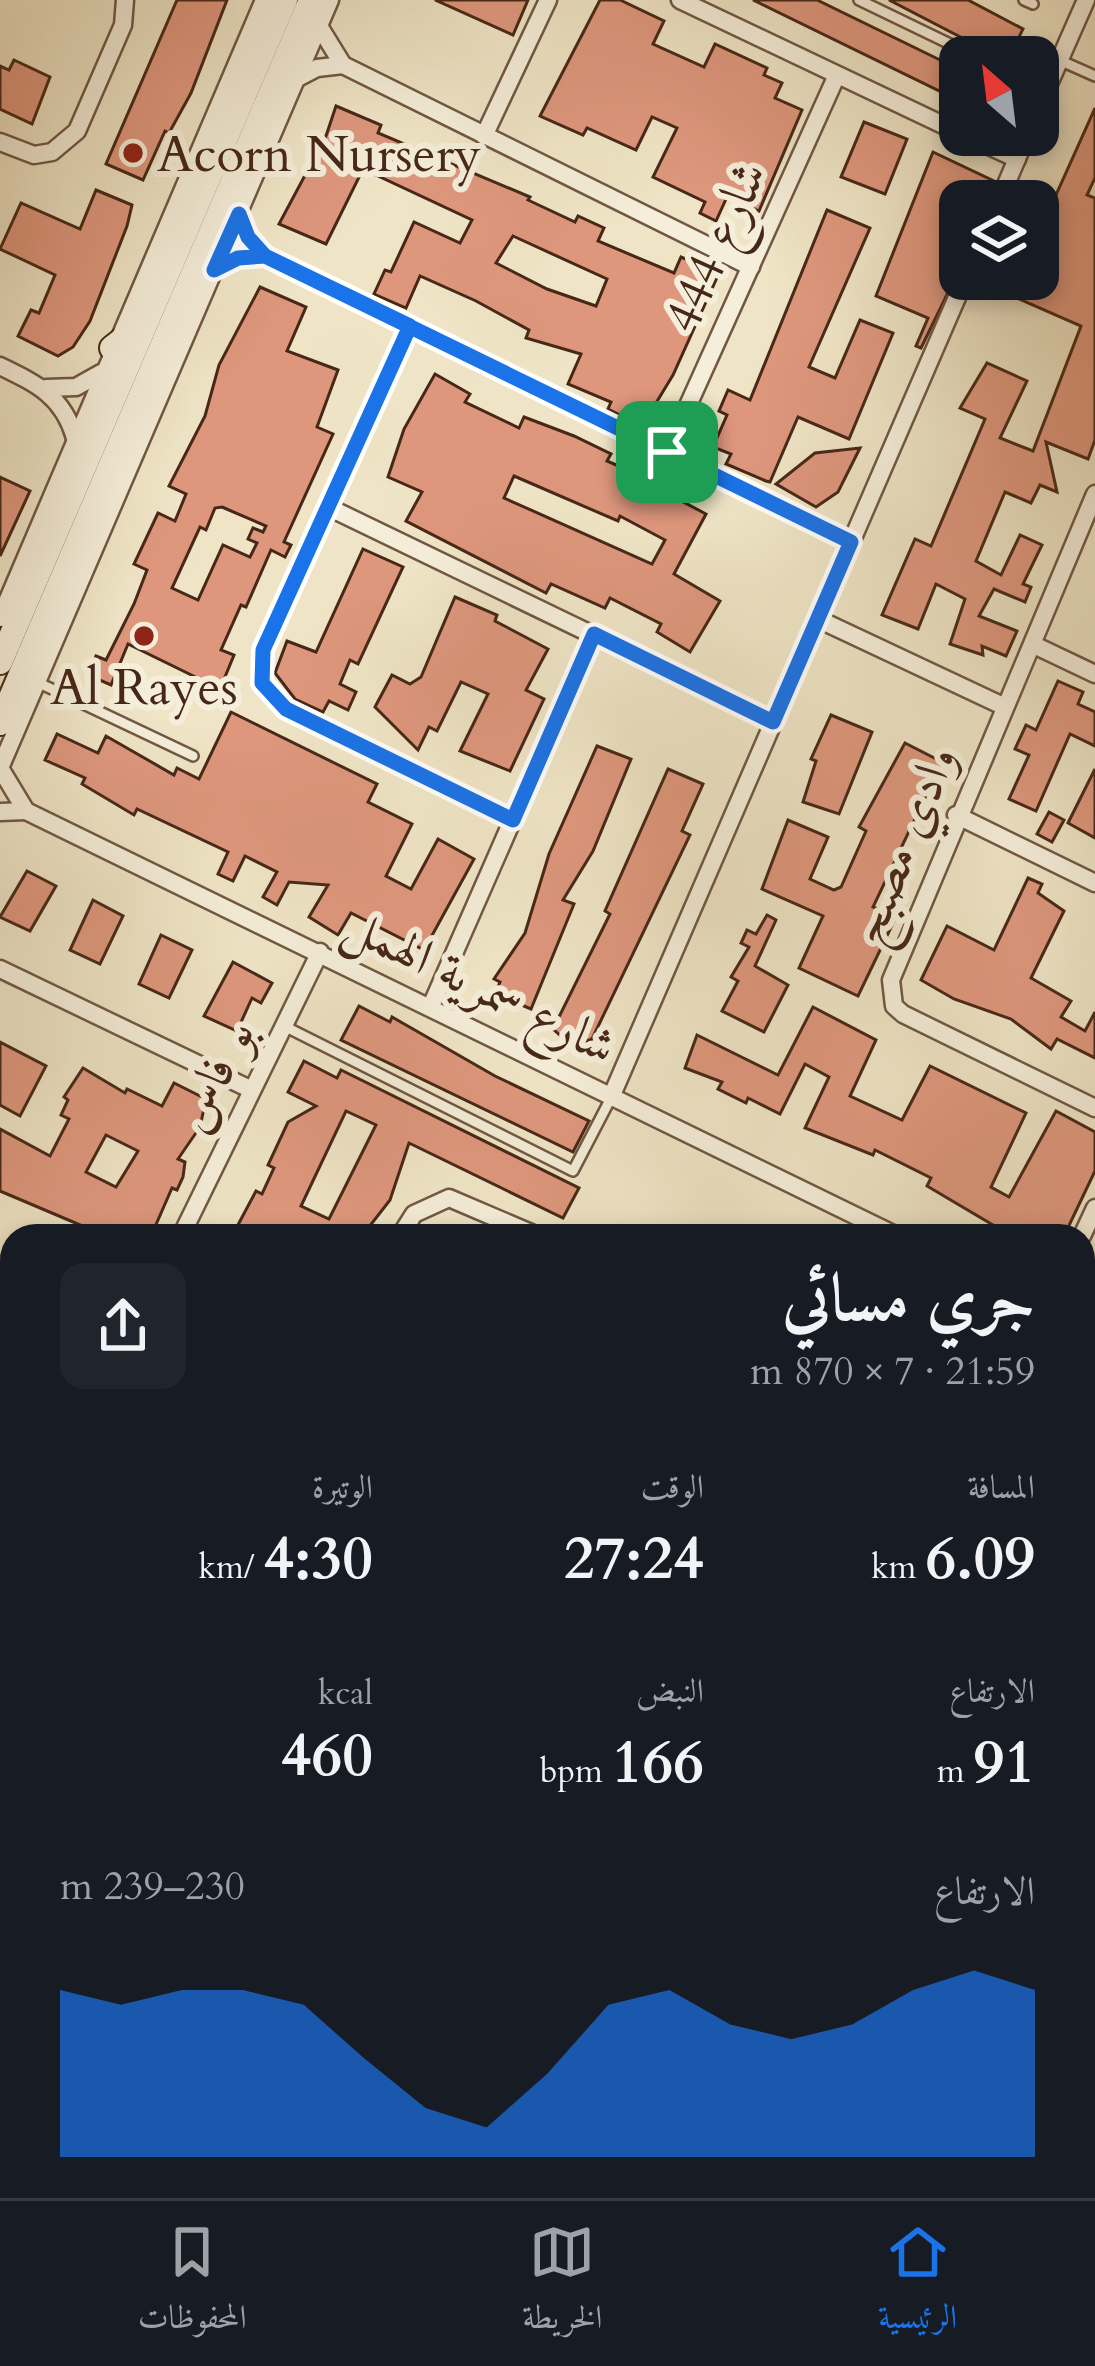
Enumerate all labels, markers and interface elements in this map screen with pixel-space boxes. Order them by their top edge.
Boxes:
north arrow [939,36,1059,156]
map controls [939,36,1059,300]
place label: Acorn Nursery [157,120,481,190]
marker: Acorn Nursery [120,140,146,166]
street label: شارع 444 [647,150,790,346]
button: layers [939,180,1059,300]
pin [616,401,718,503]
icon: arrive [634,419,700,485]
marker: Al Rayes [131,623,157,649]
place label: Al Rayes [50,653,238,723]
street label: وادي مصبح [831,735,983,958]
street label: شارع سمرية الهمل [329,890,628,1087]
street label: بو فاس [157,1007,272,1144]
text: جري مسائي [782,1255,1035,1344]
button: share [60,1263,186,1389]
text: 21:59 · 7 × 870 m [750,1345,1035,1398]
text: الوتيرة [312,1465,373,1510]
text: الوقت [641,1465,704,1510]
text: المسافة [968,1465,1035,1510]
text: 4:30 [263,1519,373,1600]
text: 27:24 [564,1519,704,1600]
text: 6.09 [925,1519,1035,1600]
text: /km [198,1545,263,1590]
text: km [871,1545,925,1590]
text: النبض [636,1669,704,1714]
text: الارتفاع [949,1669,1035,1714]
text: kcal [318,1671,373,1716]
text: 460 [281,1716,373,1797]
text: 166 [612,1723,704,1804]
text: 91 [974,1723,1035,1804]
text: bpm [540,1749,612,1794]
text: m [937,1749,974,1794]
text: 230–239 m [60,1860,245,1913]
text: الارتفاع [934,1865,1035,1918]
tab: المحفوظات [138,2219,247,2349]
tab: الخريطة [522,2219,602,2349]
tab: الرئيسية [878,2219,957,2349]

